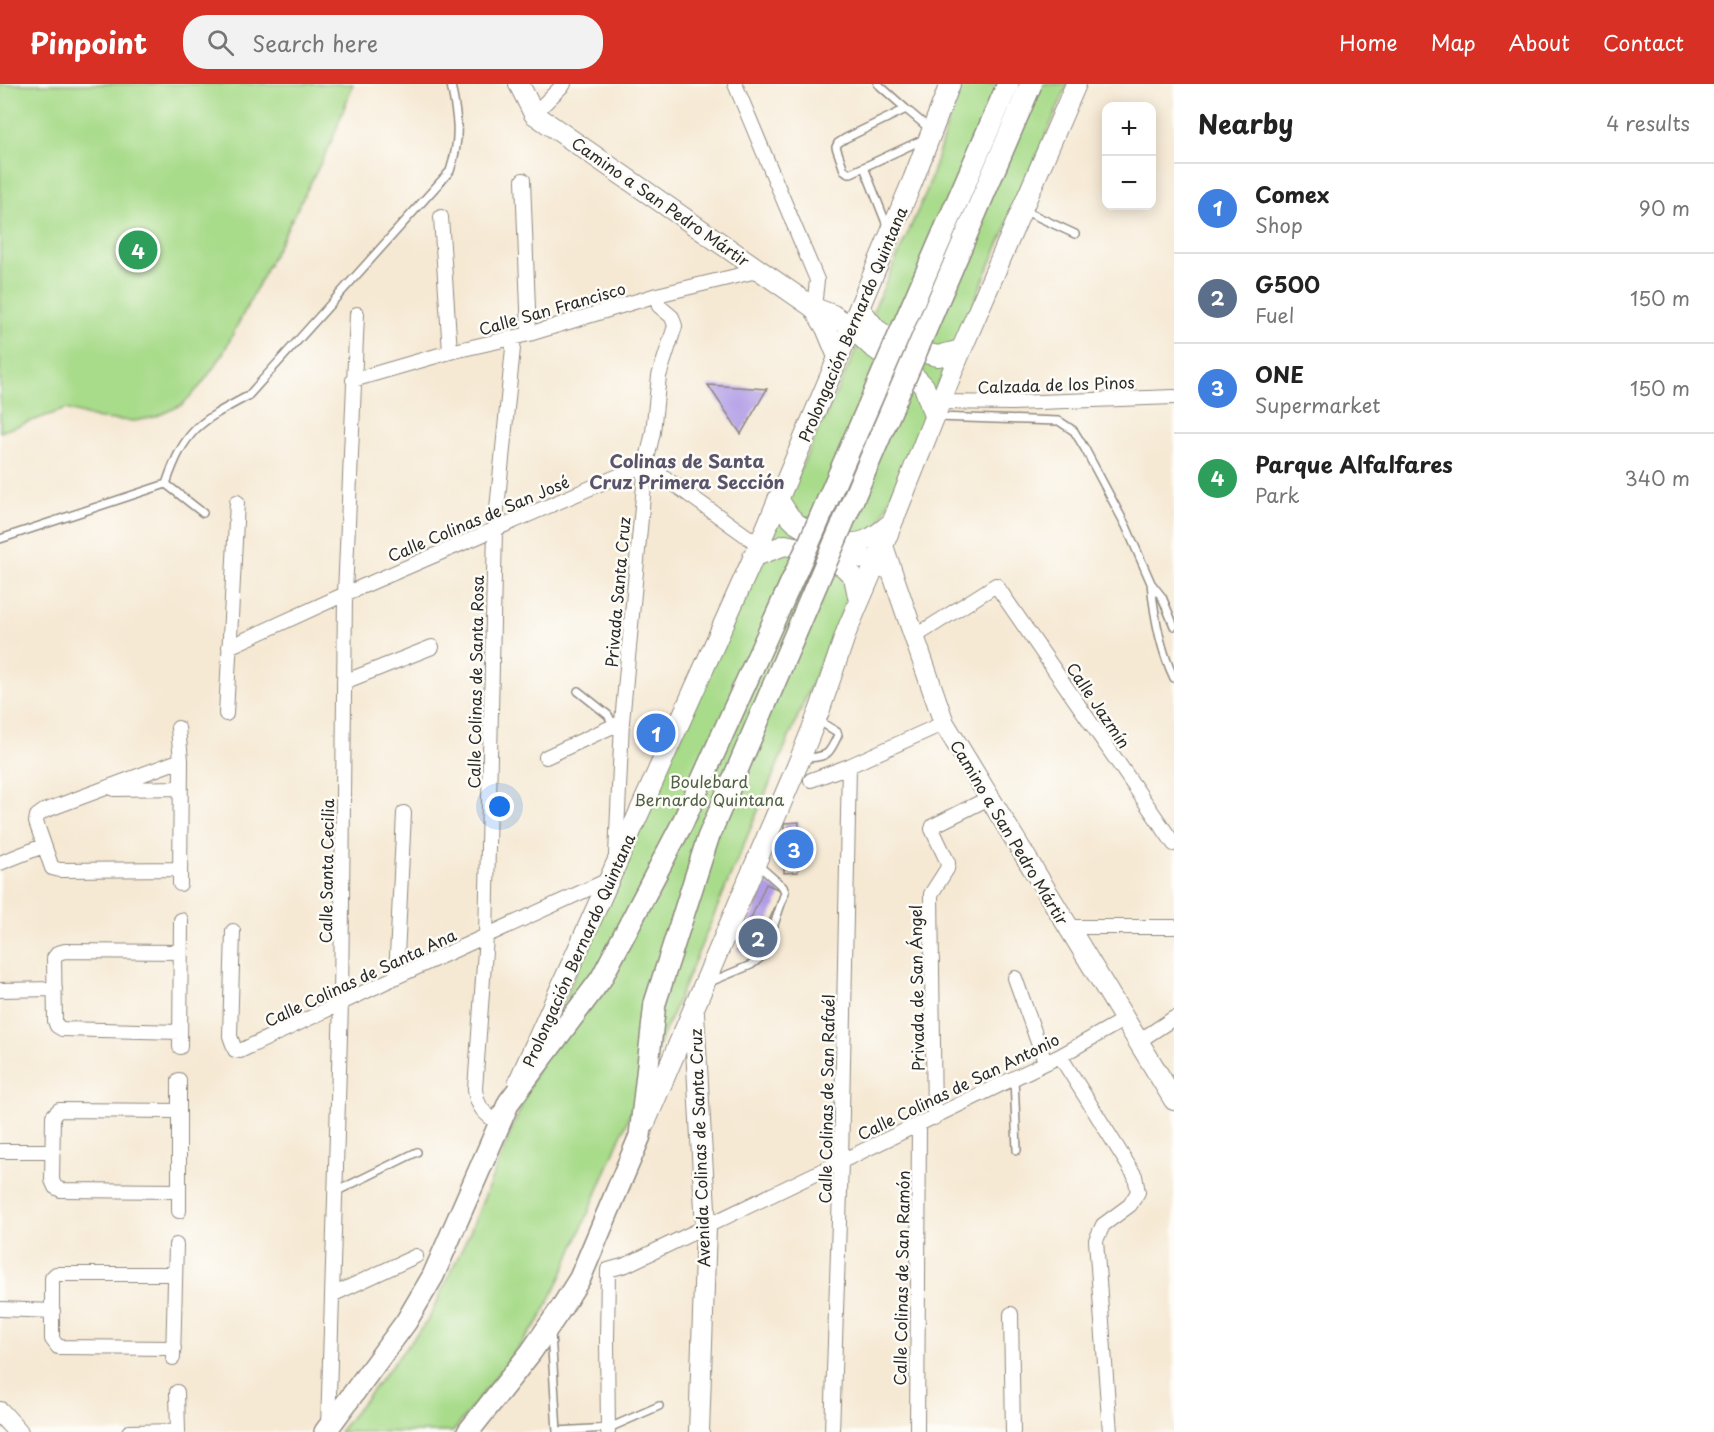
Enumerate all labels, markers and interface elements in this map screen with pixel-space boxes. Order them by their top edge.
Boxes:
search box [183,15,603,69]
text: Pinpoint [30,21,147,64]
icon: search [204,26,237,59]
text: Search here [252,26,378,59]
text: Home [1339,26,1398,58]
text: Map [1431,26,1476,58]
text: About [1509,26,1570,58]
text: Contact [1603,26,1684,58]
map controls [1102,102,1156,210]
button: + [1102,102,1156,156]
text: Nearby [1198,104,1293,143]
text: 4 results [1606,108,1690,138]
street label: Camino a San Pedro Mártir [567,130,755,272]
button: − [1102,156,1156,210]
text: Comex [1255,177,1329,210]
text: 1 [1213,193,1222,223]
text: 90 m [1639,193,1690,223]
street label: Prolongación Bernardo Quintana [791,203,913,445]
text: Shop [1255,210,1303,240]
pin: 4 [118,228,158,272]
text: G500 [1255,267,1320,300]
street label: Calle San Francisco [476,276,628,340]
text: 2 [1210,283,1225,313]
text: 150 m [1630,283,1690,313]
text: Fuel [1255,300,1294,330]
text: ONE [1255,357,1304,390]
street label: Calzada de los Pinos [977,369,1135,399]
text: 3 [1211,373,1224,403]
text: 150 m [1630,373,1690,403]
text: Supermarket [1255,390,1381,420]
district label: Colinas de Santa Cruz Primera Sección [589,447,785,495]
text: Parque Alfalfares [1255,447,1453,480]
text: 4 [1211,463,1224,493]
text: 340 m [1625,463,1690,493]
street label: Calle Colinas de San José [384,469,572,567]
text: Park [1255,480,1300,510]
street label: Privada Santa Cruz [598,515,636,668]
street label: Calle Colinas de Santa Rosa [461,575,489,789]
street label: Calle Jazmín [1061,657,1137,753]
pin: 1 [636,710,676,756]
street label: Camino a San Pedro Mártir [945,735,1075,930]
park label: Boulebard Bernardo Quintana [634,769,784,811]
your location [485,792,514,821]
street label: Calle Santa Cecilia [313,798,339,944]
pin: 3 [774,826,814,872]
street label: Prolongación Bernardo Quintana [516,829,640,1071]
street label: Privada de San Ángel [903,905,929,1071]
pin: 2 [738,916,777,960]
street label: Calle Colinas de Santa Ana [260,922,460,1032]
street label: Calle Colinas de San Rafaél [812,994,840,1204]
street label: Calle Colinas de San Antonio [853,1027,1063,1145]
street label: Avenida Colinas de Santa Cruz [683,1028,715,1268]
street label: Calle Colinas de San Ramón [887,1170,915,1386]

